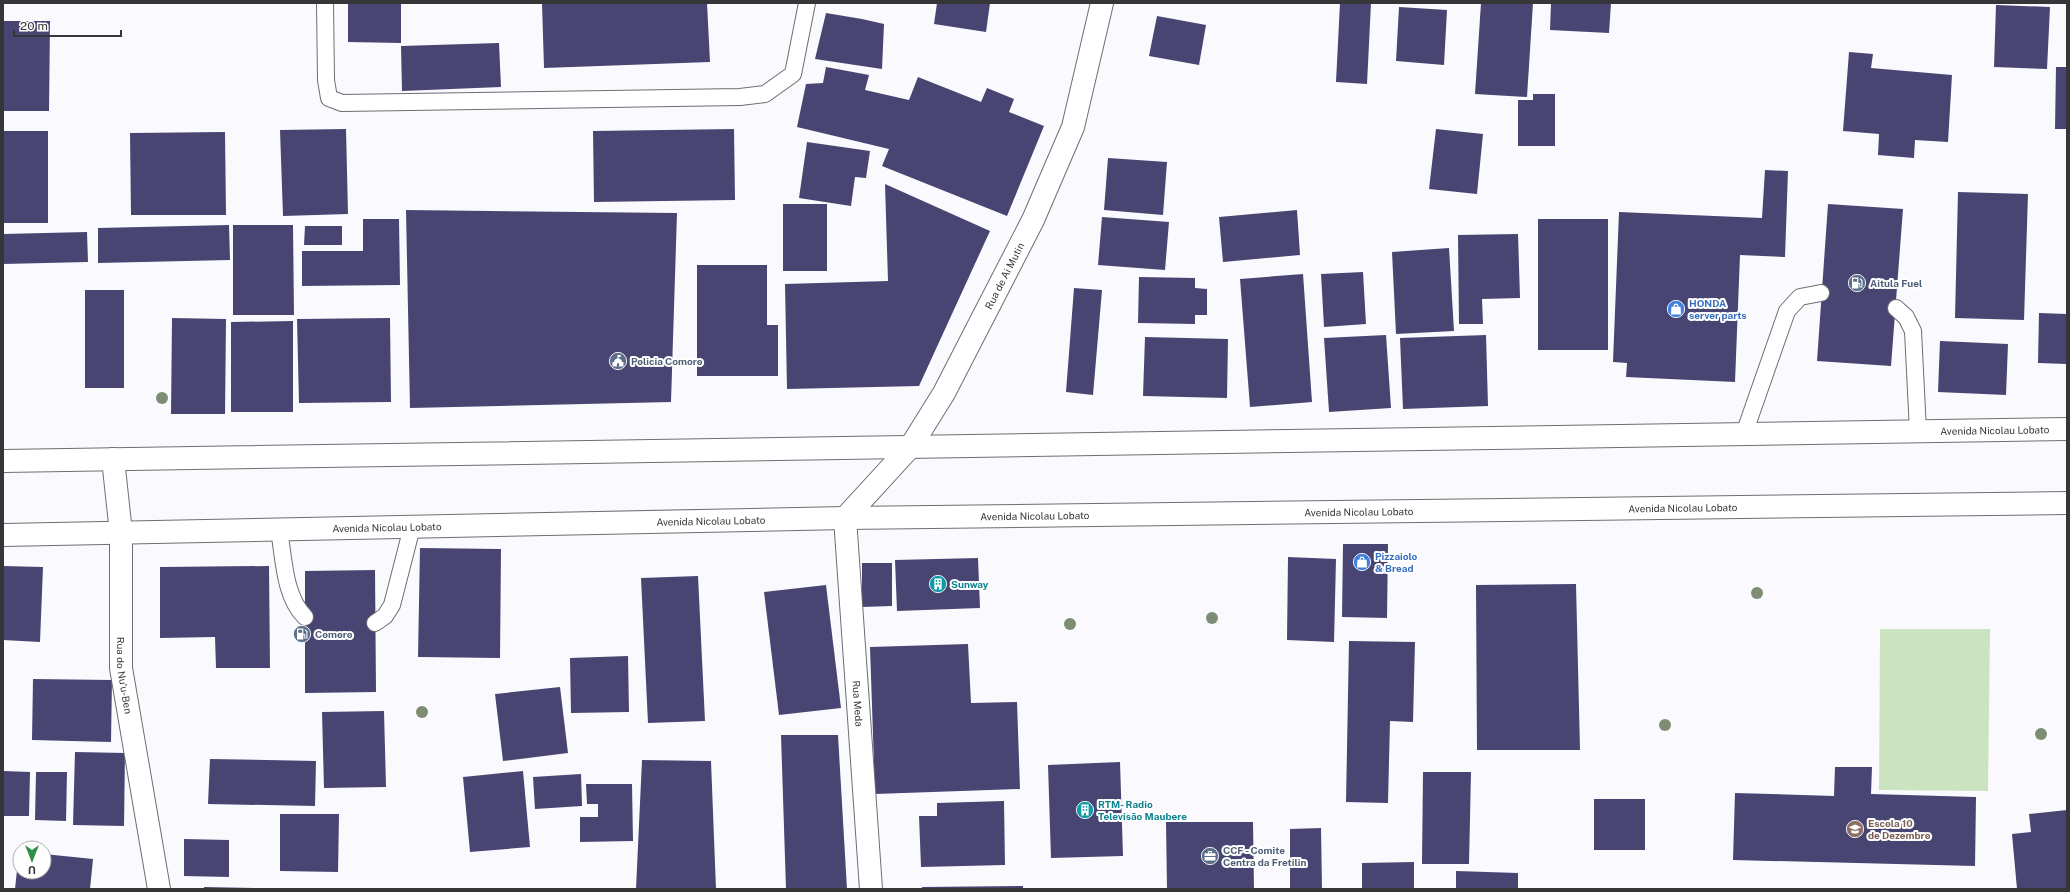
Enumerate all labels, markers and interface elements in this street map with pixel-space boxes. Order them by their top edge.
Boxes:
scale bar [14,12,121,38]
text: 20 m [20,19,48,33]
street label: Rua de Ai Mutin [982,240,1027,311]
fuel station icon: Aitula Fuel [1847,273,1867,293]
place label: Aitula Fuel [1870,277,1922,289]
place label: HONDA server parts [1689,297,1747,321]
shop icon: HONDA server parts [1666,299,1686,319]
public building icon: Policia Comoro [608,351,628,371]
place label: Policia Comoro [631,355,703,367]
street label: Avenida Nicolau Lobato [1940,423,2050,437]
street label: Avenida Nicolau Lobato [1628,501,1738,514]
street label: Avenida Nicolau Lobato [1304,505,1414,518]
street label: Avenida Nicolau Lobato [980,509,1090,522]
street label: Avenida Nicolau Lobato [656,514,766,528]
street label: Avenida Nicolau Lobato [332,520,442,534]
place label: Pizzaiolo & Bread [1375,550,1417,574]
shop icon: Pizzaiolo & Bread [1352,552,1372,572]
building icon: Sunway [928,574,948,594]
place label: Sunway [951,578,989,590]
fuel station icon: Comoro [292,624,312,644]
place label: Comoro [315,628,353,640]
street label: Rua do Nu'u-Ben [115,637,135,715]
street label: Rua Meda [850,680,866,727]
place label: RTM- Radio Televisão Maubere [1098,798,1187,822]
building icon: RTM- Radio Televisão Maubere [1075,800,1095,820]
place label: Escola 10 de Dezembro [1868,817,1931,841]
school or university icon: Escola 10 de Dezembro [1845,819,1865,839]
north arrow [12,840,52,880]
place label: CCF - Comite Centra da Fretilin [1223,844,1306,868]
office icon: CCF - Comite Centra da Fretilin [1200,846,1220,866]
text: U [28,864,36,876]

